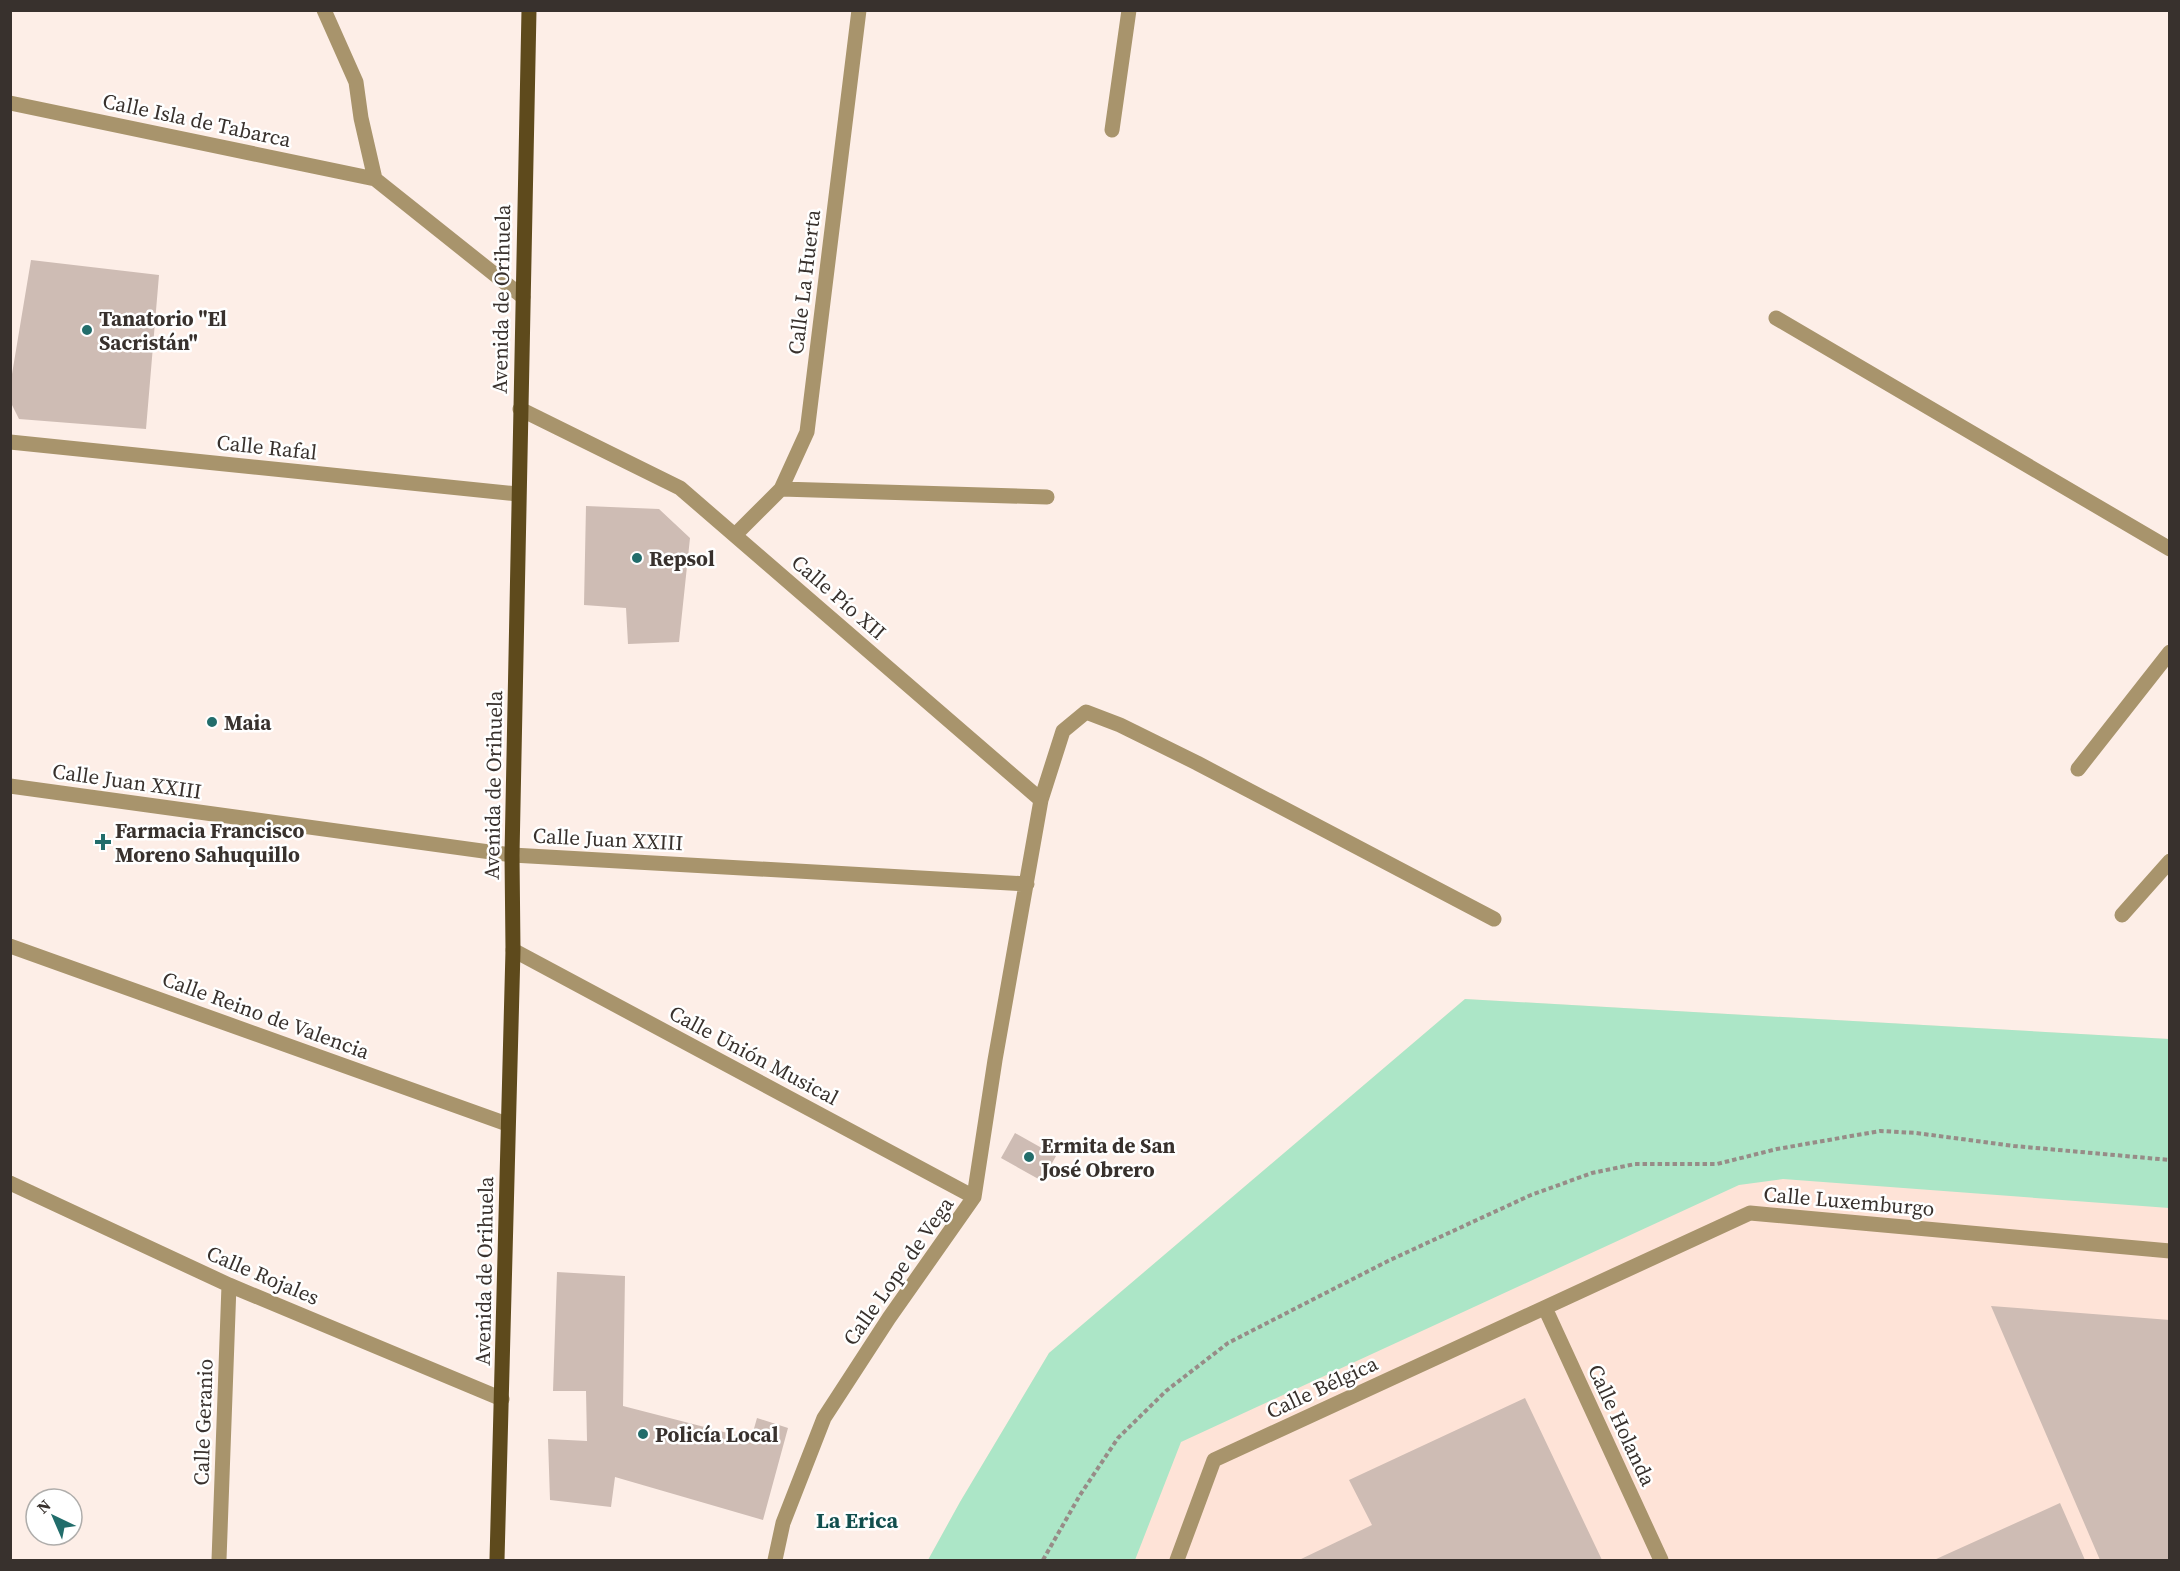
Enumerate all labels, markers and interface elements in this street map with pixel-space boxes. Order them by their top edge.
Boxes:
street label: Calle Isla de Tabarca [100,86,294,154]
street label: Avenida de Orihuela [485,204,517,394]
street label: Calle La Huerta [781,208,827,356]
place label: Tanatorio "El Sacristán" [99,304,227,357]
marker: Tanatorio "El Sacristán" [80,323,94,337]
street label: Calle Rafal [215,427,319,467]
place label: Repsol [649,544,715,573]
street label: Calle Pío XII [786,548,892,646]
marker: Repsol [630,551,644,565]
street label: Avenida de Orihuela [477,690,509,880]
place label: Maia [224,708,272,737]
marker: Maia [205,715,219,729]
street label: Calle Juan XXIII [51,756,203,806]
place label: Farmacia Francisco Moreno Sahuquillo [115,816,304,869]
street label: Calle Juan XXIII [532,821,684,857]
marker: Farmacia Francisco Moreno Sahuquillo [96,835,110,849]
street label: Calle Reino de Valencia [158,964,374,1066]
street label: Calle Unión Musical [664,998,844,1112]
place label: Ermita de San José Obrero [1039,1131,1175,1184]
marker: Ermita de San José Obrero [1022,1150,1036,1164]
street label: Avenida de Orihuela [468,1176,500,1366]
street label: Calle Luxemburgo [1762,1179,1936,1223]
street label: Calle Lope de Vega [836,1191,960,1351]
street label: Calle Rojales [202,1238,324,1312]
street label: Calle Bélgica [1262,1348,1383,1425]
street label: Calle Geranio [186,1358,220,1486]
street label: Calle Holanda [1581,1359,1663,1491]
place label: Policía Local [655,1420,779,1449]
marker: Policía Local [636,1427,650,1441]
north arrow [24,1487,84,1547]
text: N [32,1494,56,1518]
district label: La Erica [816,1505,898,1535]

